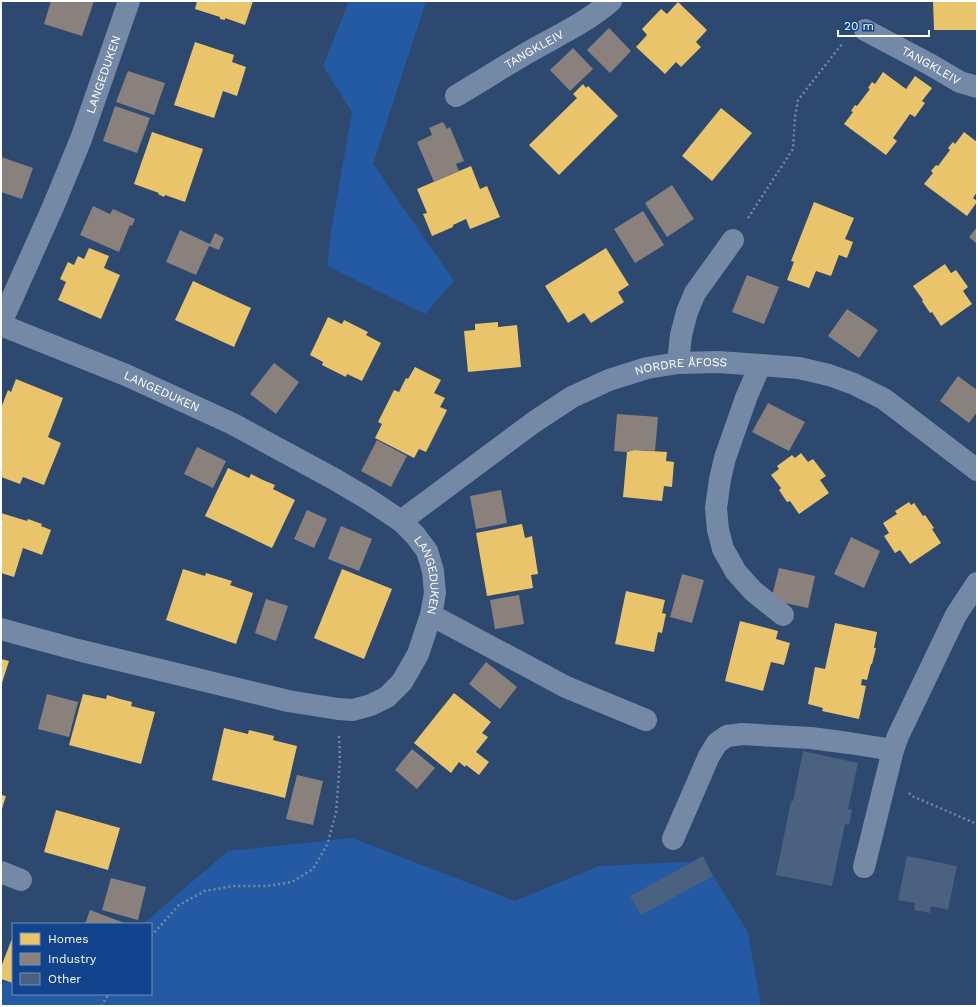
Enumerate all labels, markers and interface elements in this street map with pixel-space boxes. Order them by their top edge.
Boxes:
scale bar [838,12,929,38]
text: 20 m [844,19,874,33]
street label: TANGKLEIV [502,27,566,72]
street label: LANGEDUKEN [83,34,123,115]
street label: TANGKLEIV [899,44,963,88]
street label: NORDRE ÅFOSS [633,355,728,378]
street label: LANGEDUKEN [122,368,202,415]
street label: LANGEDUKEN [411,533,442,616]
legend [12,923,152,995]
text: Homes [48,932,89,946]
text: Industry [48,952,97,966]
text: Other [48,972,81,986]

